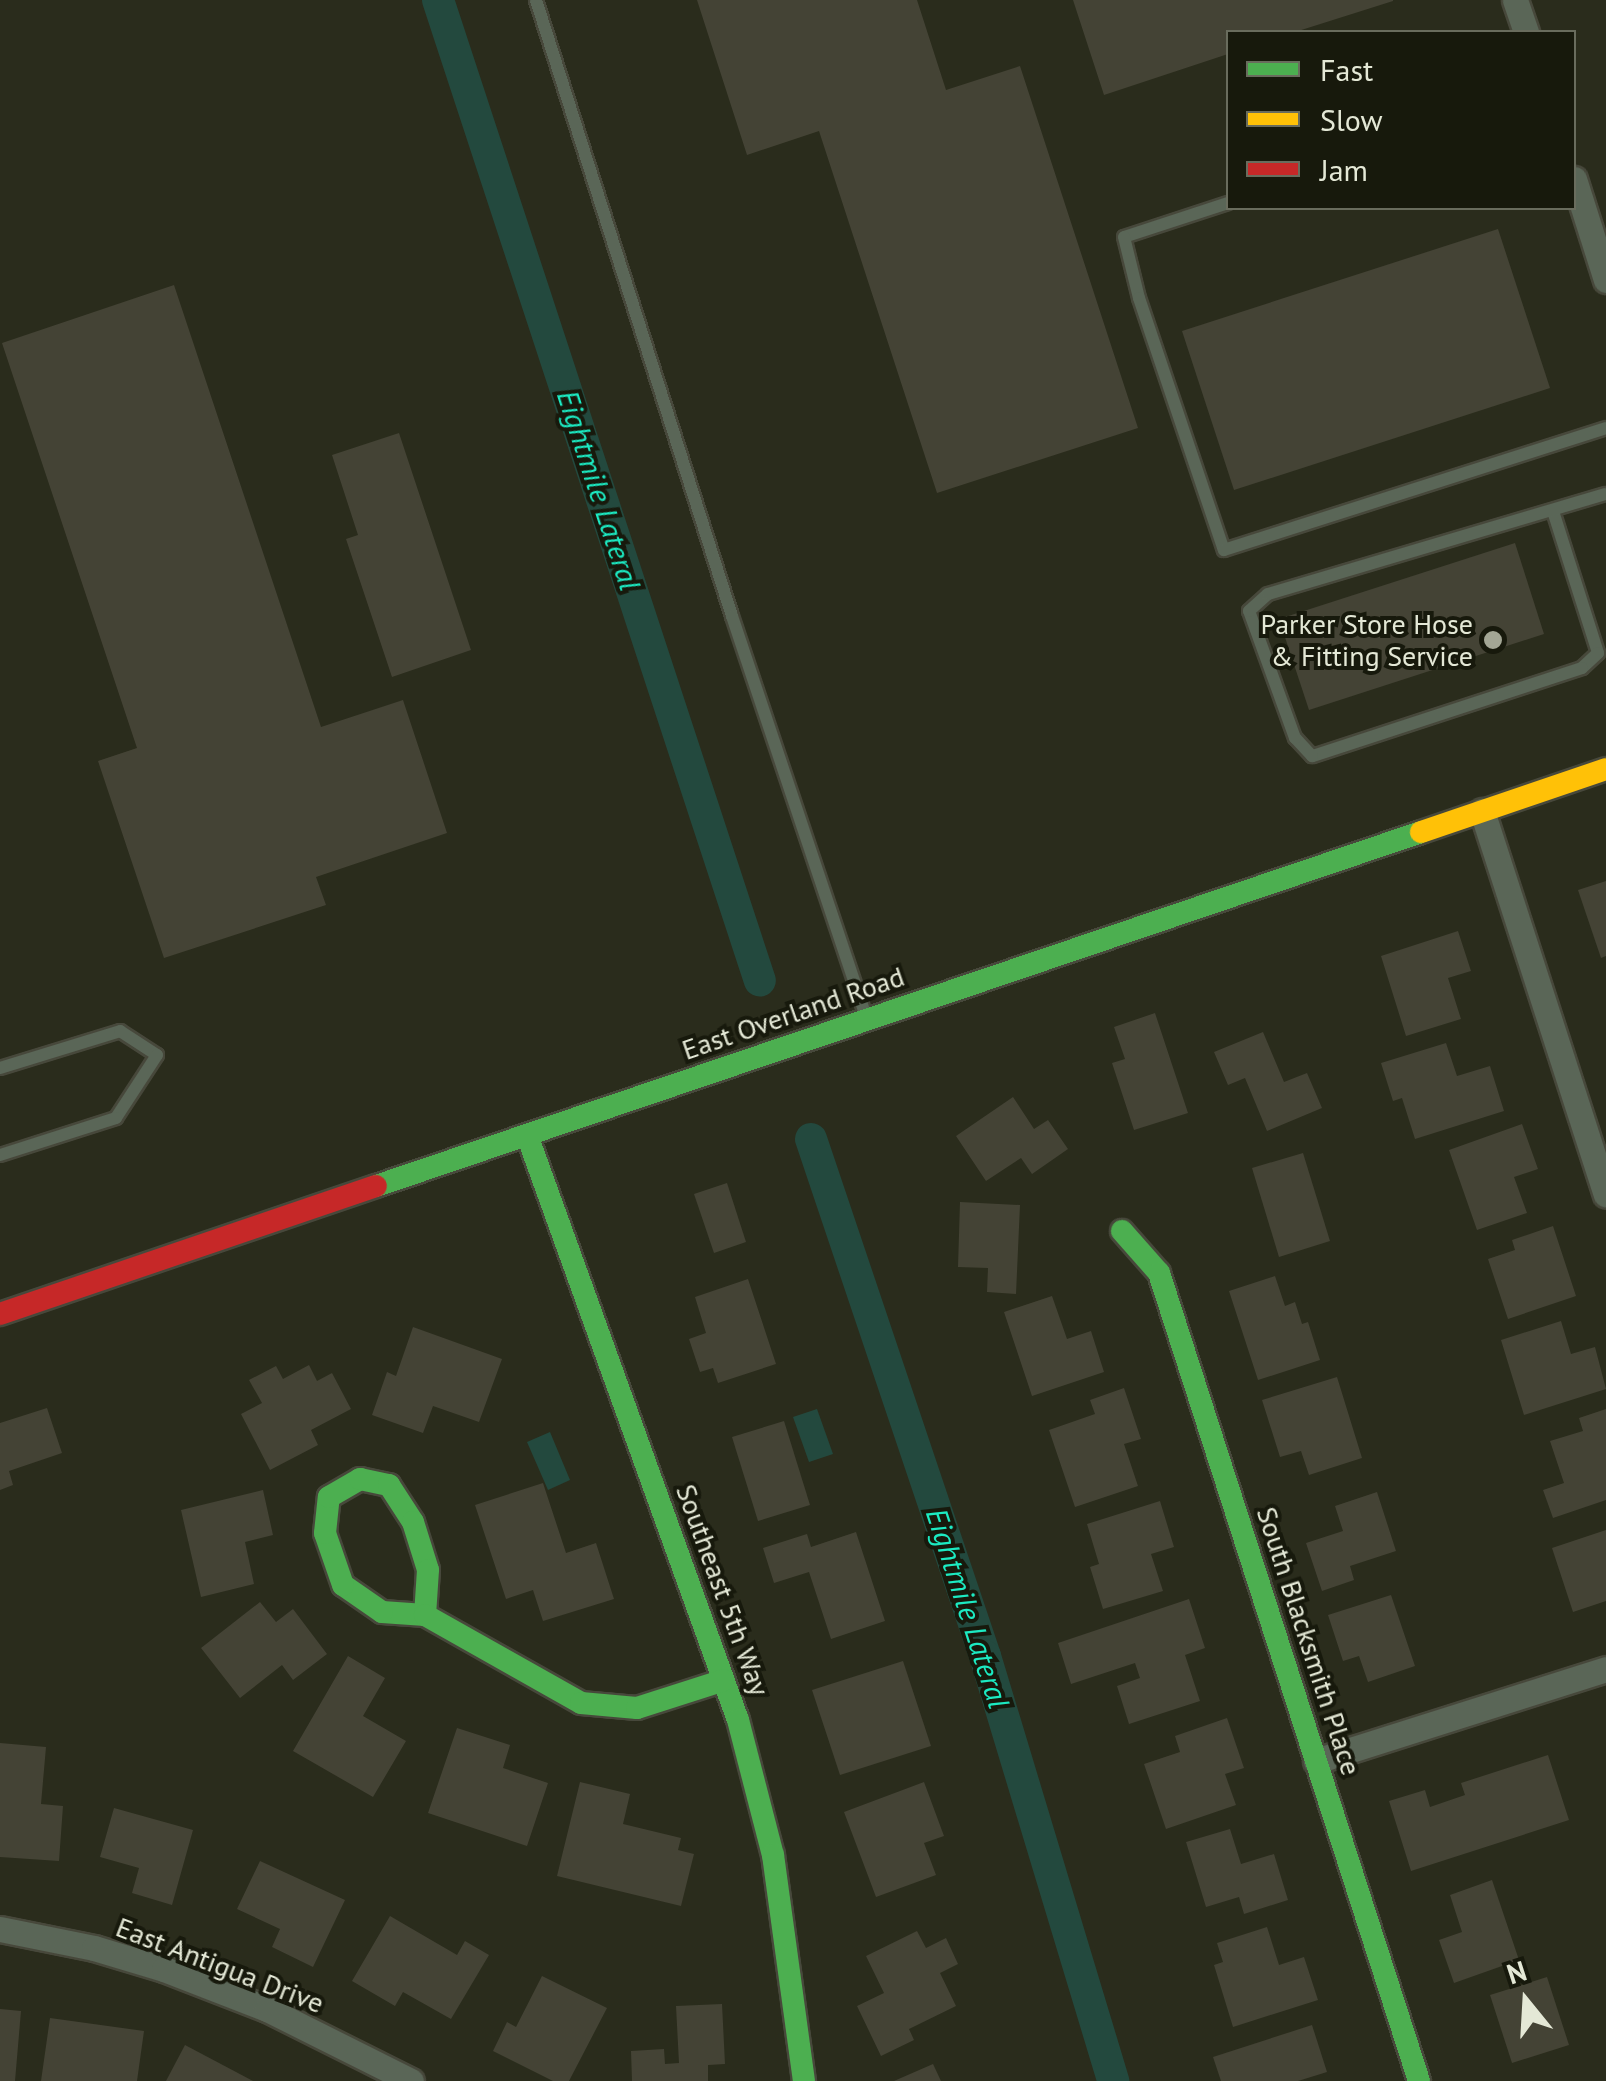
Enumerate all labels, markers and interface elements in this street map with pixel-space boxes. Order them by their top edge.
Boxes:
legend [1226,30,1576,210]
text: Fast [1320,50,1373,89]
text: Slow [1320,100,1383,139]
text: Jam [1320,150,1368,189]
water label: Eightmile Lateral [550,385,648,595]
place label: Parker Store Hose & Fitting Service [1261,607,1473,673]
marker: Parker Store Hose & Fitting Service [1482,629,1504,651]
street label: East Overland Road [678,959,908,1067]
street label: Southeast 5th Way [669,1479,777,1701]
water label: Eightmile Lateral [919,1503,1017,1713]
street label: South Blacksmith Place [1250,1503,1368,1779]
street label: East Antigua Drive [111,1910,329,2020]
north arrow [1476,1951,1576,2051]
text: N [1502,1952,1531,1992]

